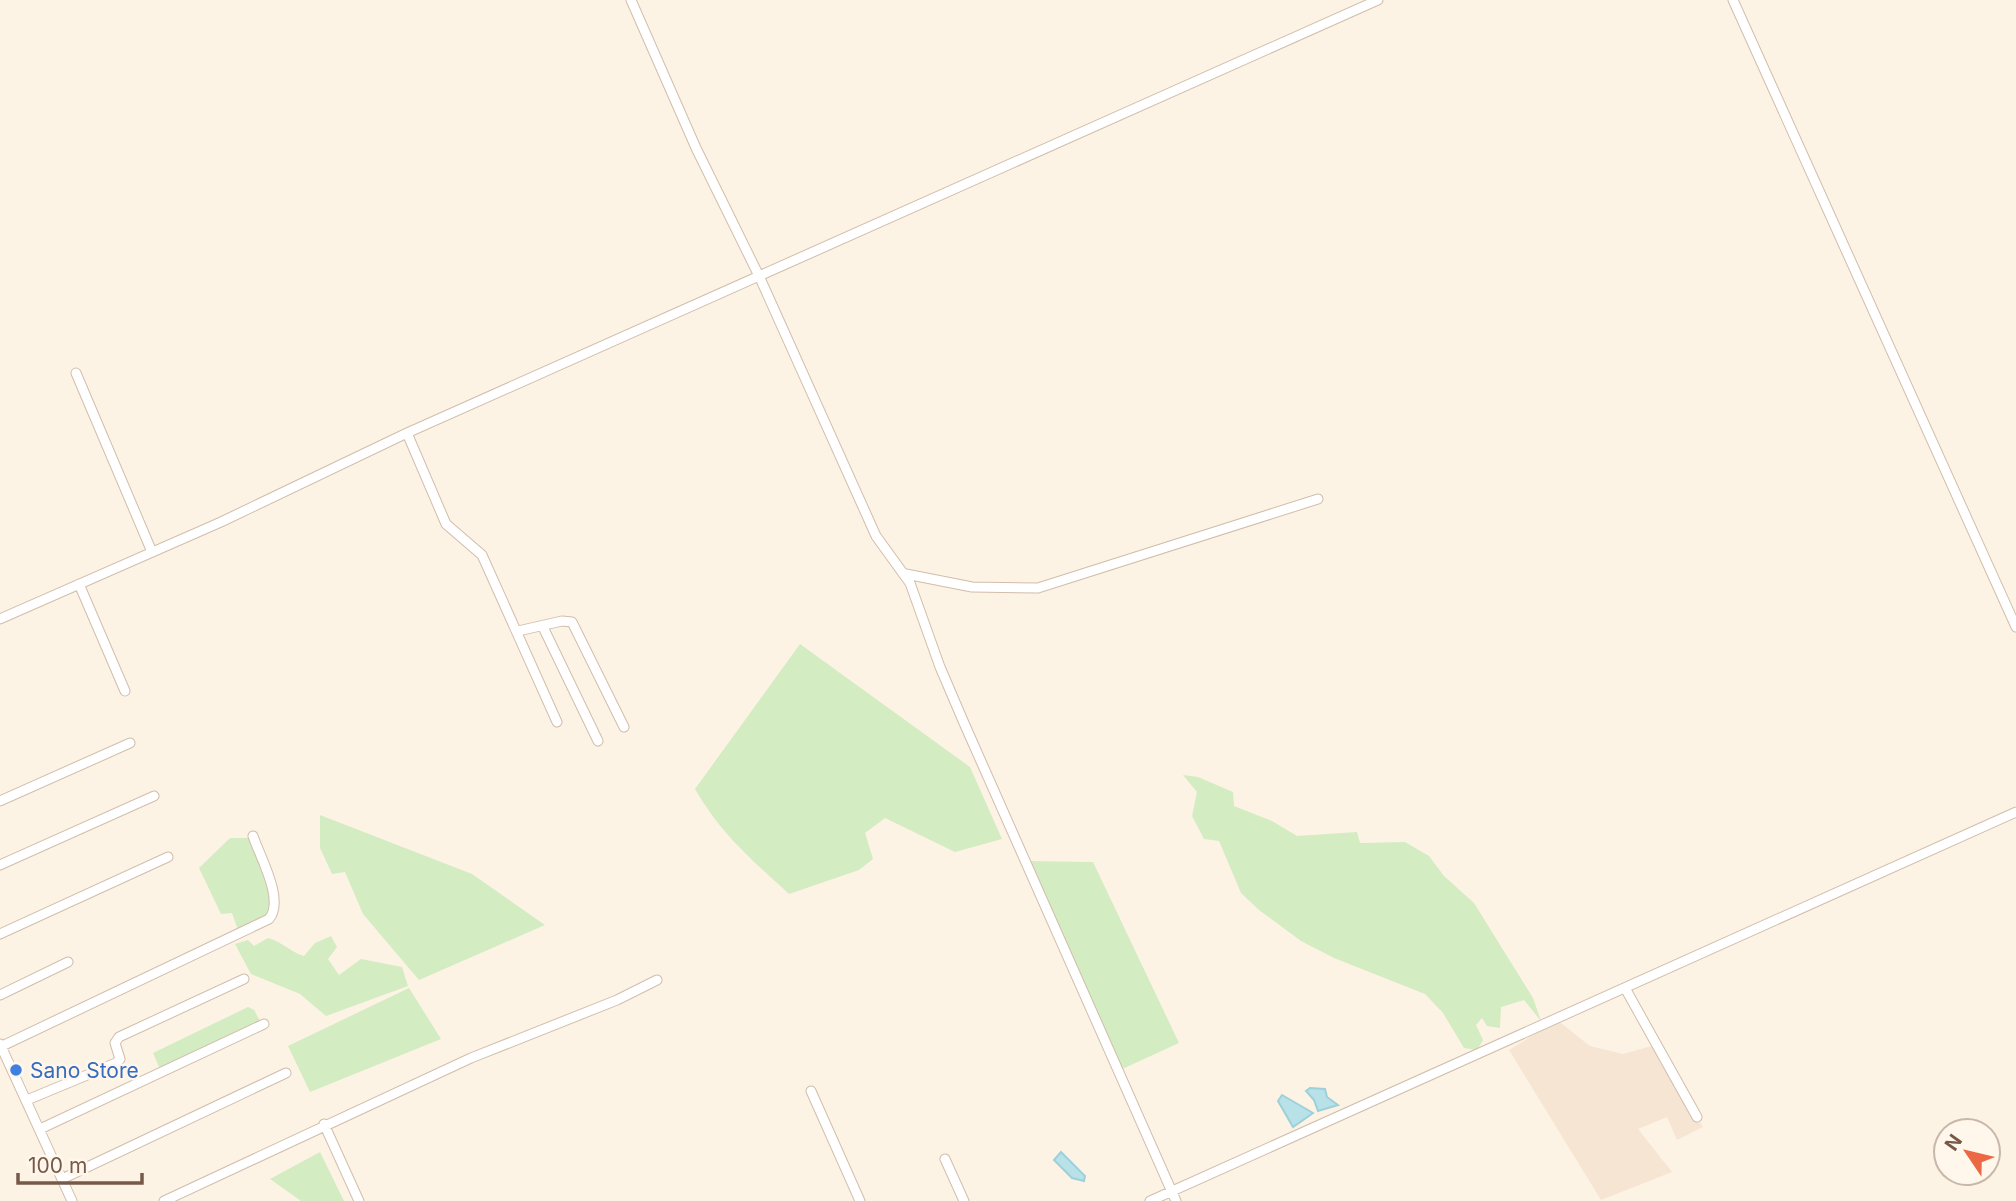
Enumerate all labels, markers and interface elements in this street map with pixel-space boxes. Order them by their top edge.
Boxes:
place label: Sano Store [30,1058,139,1083]
marker: Sano Store [8,1062,24,1078]
north arrow [1932,1117,2002,1187]
text: N [1940,1130,1967,1155]
scale bar [18,1142,142,1186]
text: 100 m [28,1153,87,1178]

